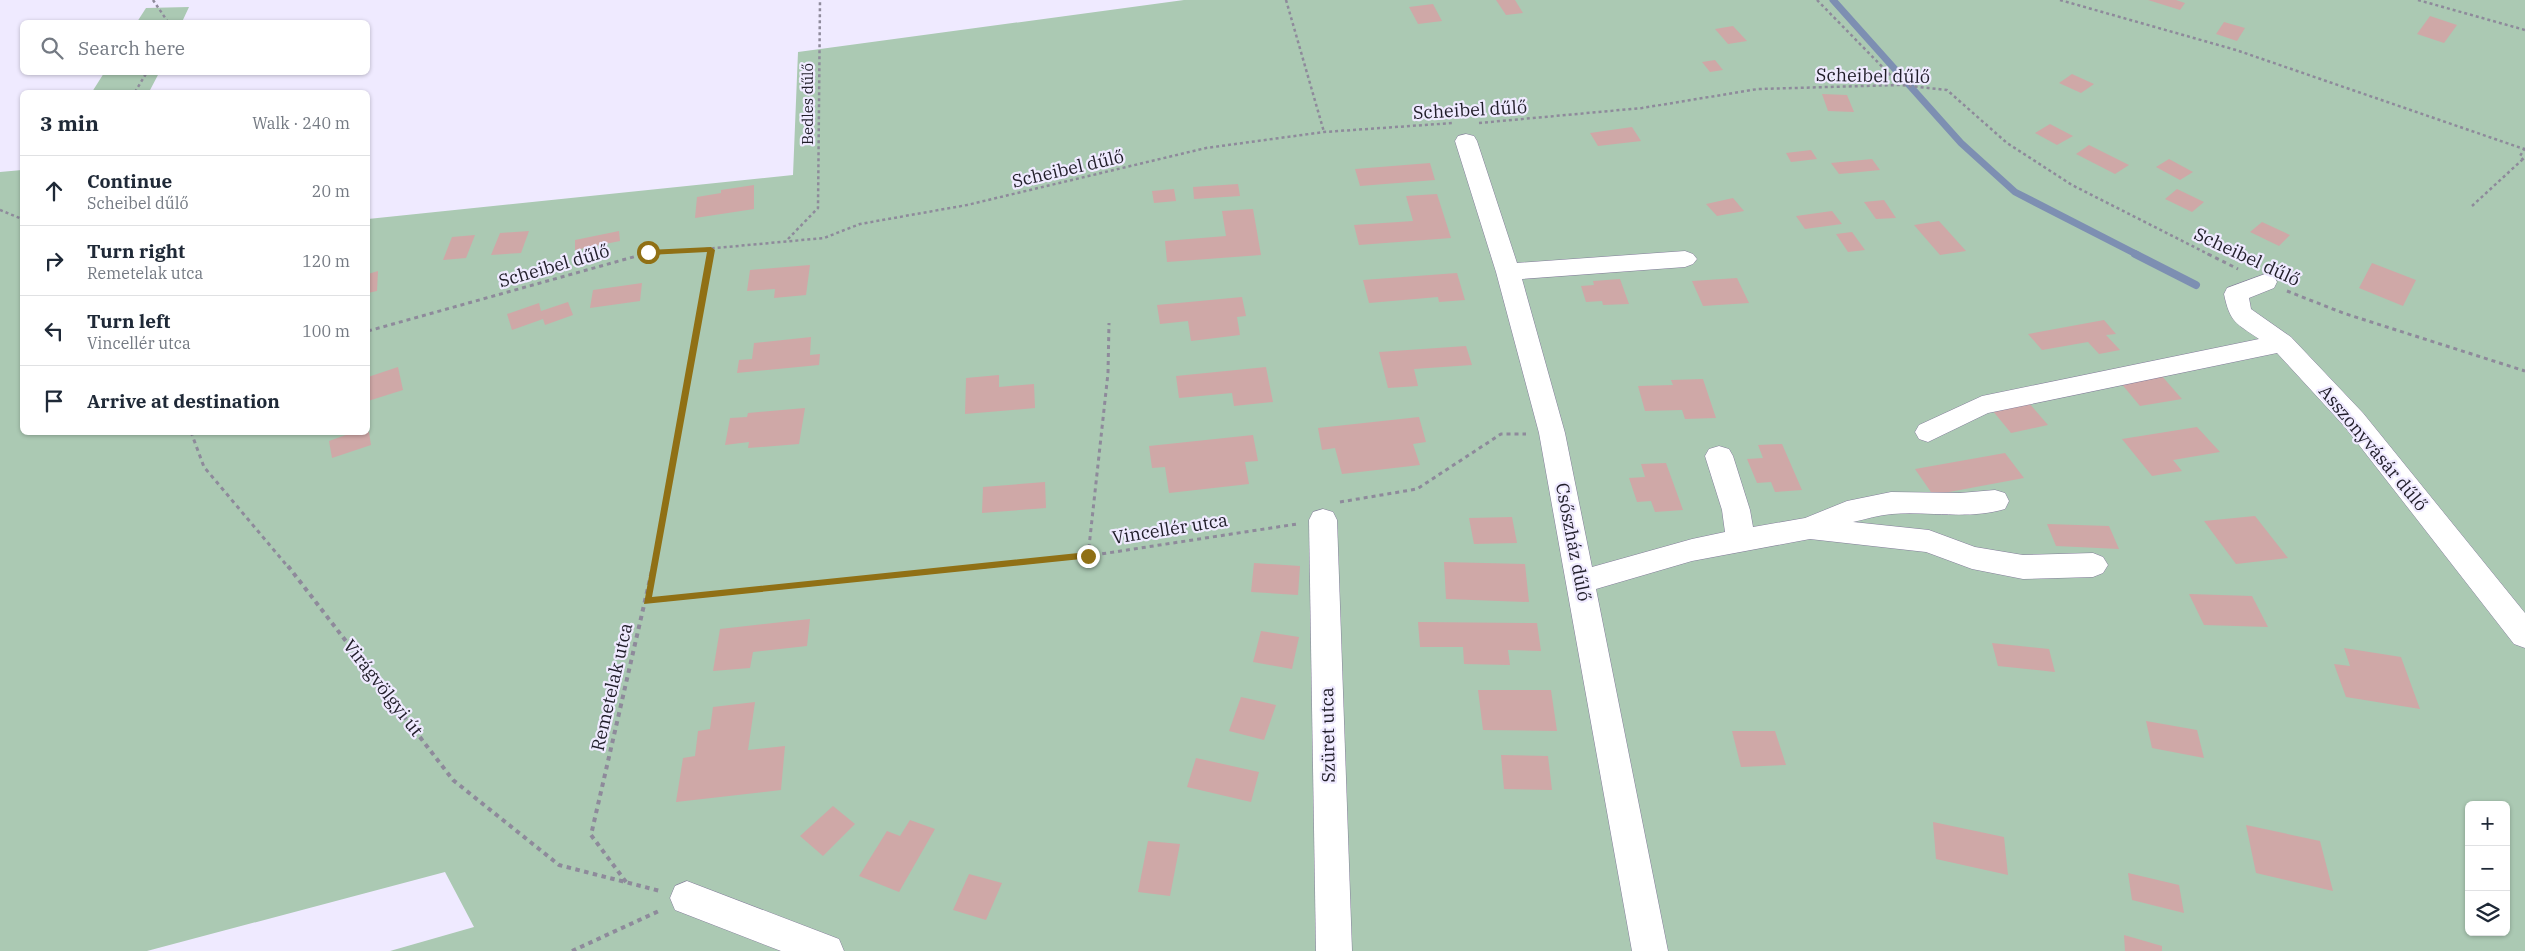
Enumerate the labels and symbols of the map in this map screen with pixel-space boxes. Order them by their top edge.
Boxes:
street label: Bedles dűlő [798,63,817,145]
street label: Scheibel dűlő [1816,63,1930,88]
street label: Scheibel dűlő [1412,95,1528,124]
street label: Scheibel dűlő [1010,144,1126,193]
street label: Scheibel dűlő [2191,222,2304,291]
street label: Scheibel dűlő [496,239,612,292]
route start [637,241,660,264]
street label: Asszonyvásár dűlő [2314,380,2433,515]
street label: Csőszház dűlő [1551,481,1596,603]
street label: Vincellér utca [1110,508,1230,549]
route end [1077,545,1100,568]
street label: Remetelak utca [586,620,637,753]
street label: Virágvölgyi út [338,635,428,741]
street label: Szüret utca [1315,687,1340,783]

